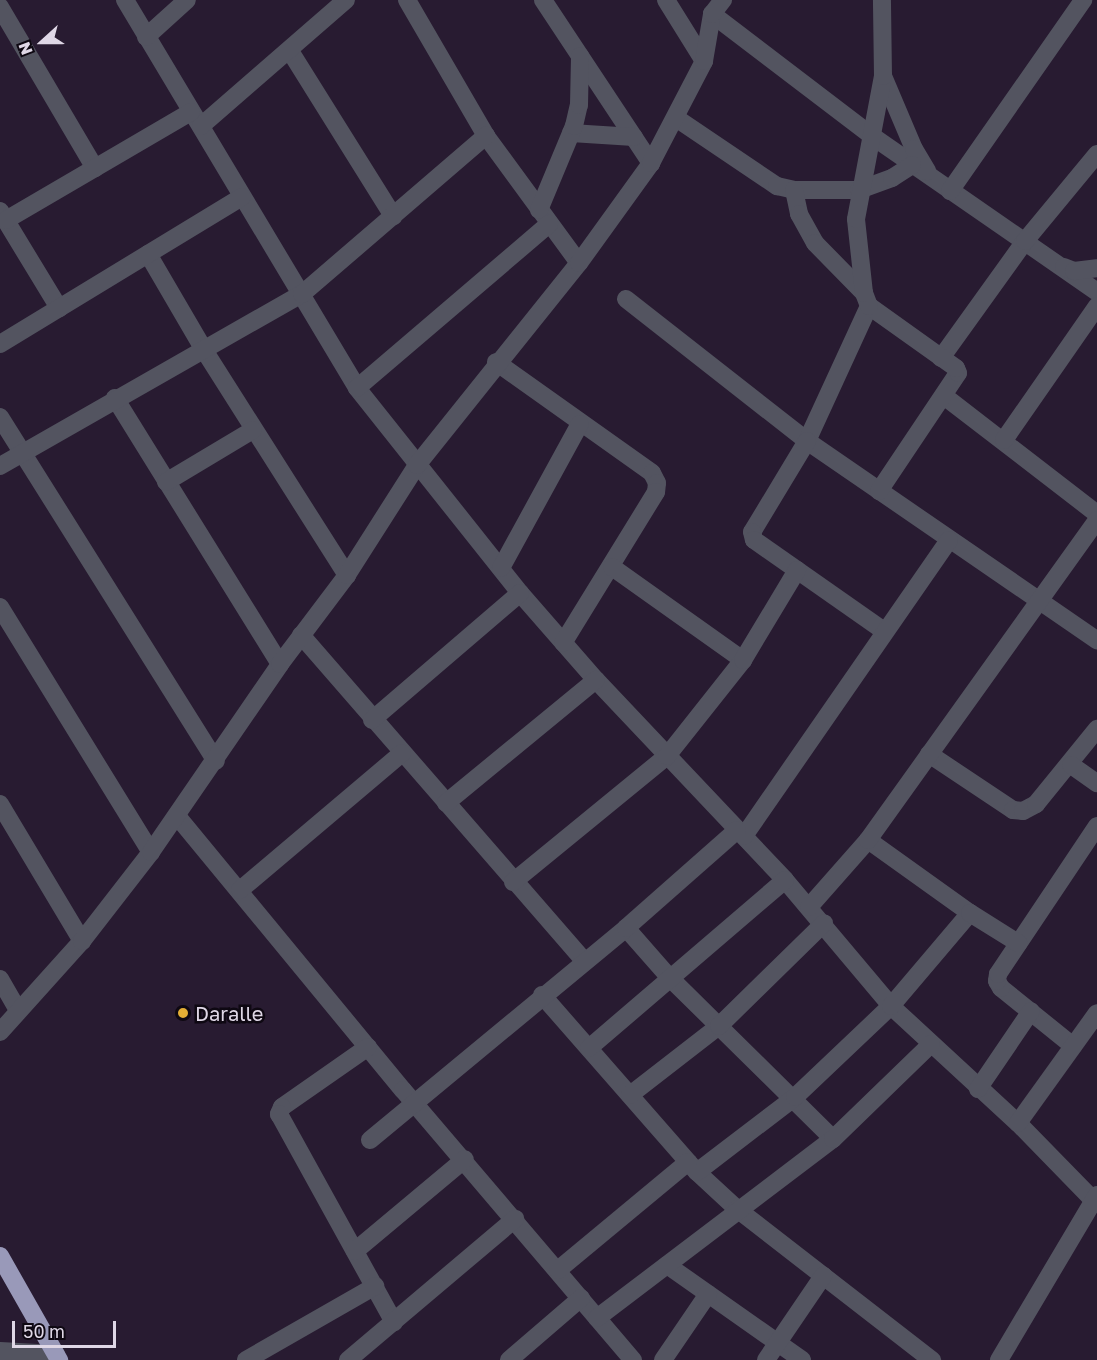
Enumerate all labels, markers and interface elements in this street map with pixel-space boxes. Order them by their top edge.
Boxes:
north arrow [12,12,72,72]
text: N [14,39,37,58]
place label: Daralle [195,1001,263,1025]
marker: Daralle [176,1006,190,1020]
scale bar [15,1309,118,1347]
text: 50 m [23,1320,65,1342]

